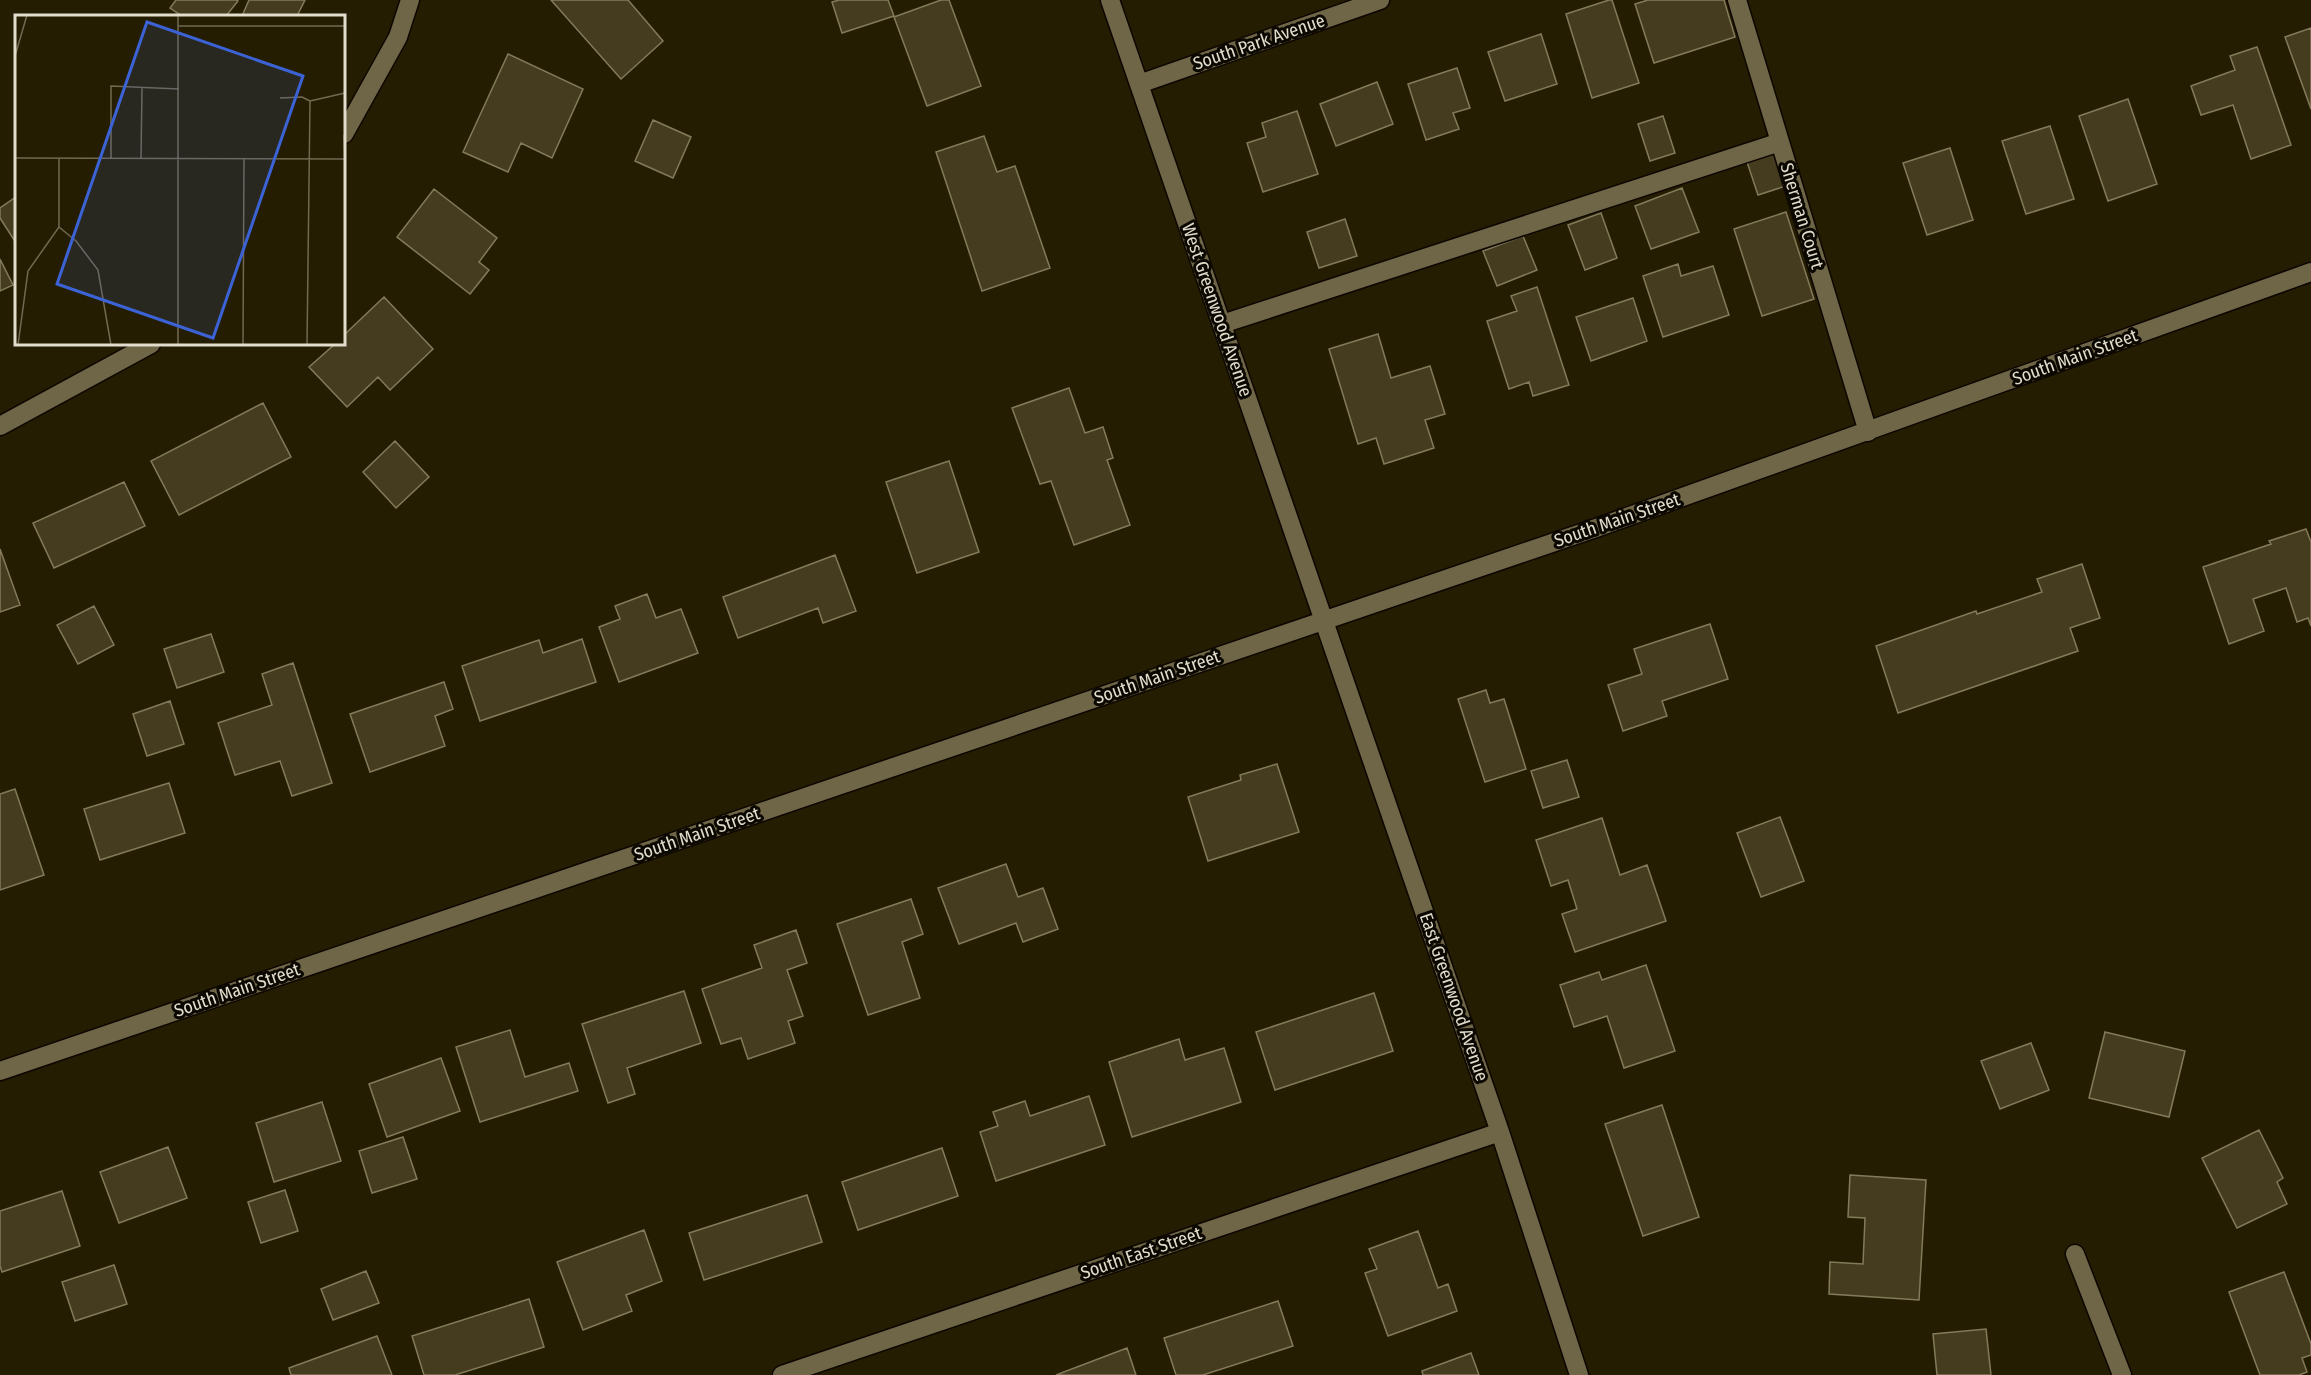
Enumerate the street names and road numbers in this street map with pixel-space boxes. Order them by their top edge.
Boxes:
street label: South Park Avenue [1190,9,1328,75]
street label: Sherman Court [1775,160,1829,272]
street label: West Greenwood Avenue [1177,220,1257,400]
street label: South Main Street [2009,324,2141,390]
street label: South Main Street [1551,488,1683,552]
street label: South Main Street [1091,645,1223,709]
street label: South Main Street [631,802,763,866]
street label: East Greenwood Avenue [1415,910,1493,1084]
street label: South Main Street [171,958,303,1022]
street label: South East Street [1078,1222,1204,1284]

